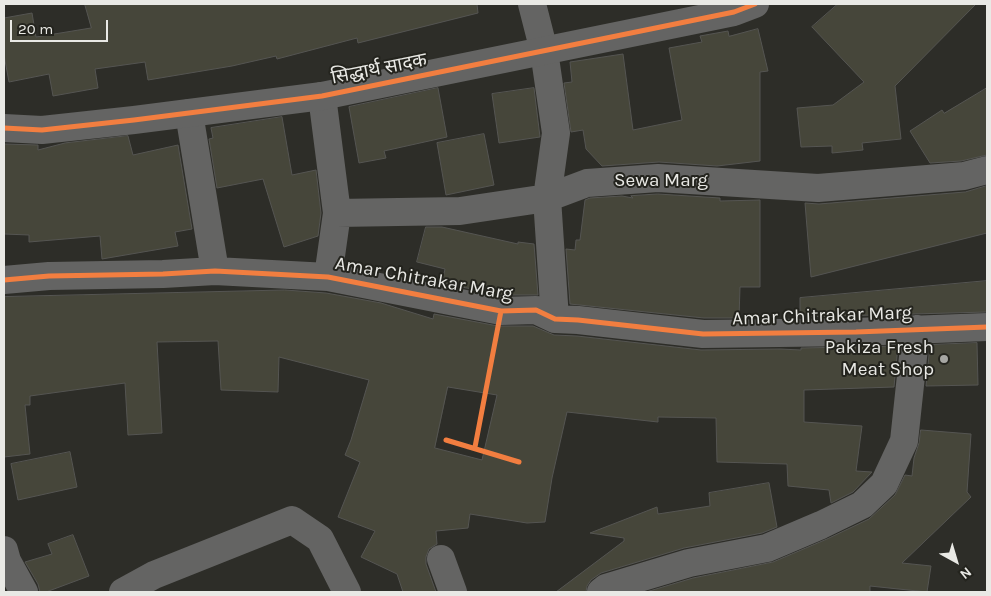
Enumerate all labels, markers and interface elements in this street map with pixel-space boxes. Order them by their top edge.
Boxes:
scale bar [12,10,110,42]
text: 20 m [18,20,53,38]
street label: सिद्धार्थ सादक [329,49,429,89]
street label: Sewa Marg [614,170,708,192]
street label: Amar Chitrakar Marg [333,252,515,306]
street label: Amar Chitrakar Marg [732,301,912,331]
place label: Pakiza Fresh Meat Shop [825,337,934,381]
marker: Pakiza Fresh Meat Shop [938,353,950,365]
north arrow [931,536,981,586]
text: N [957,563,975,583]

